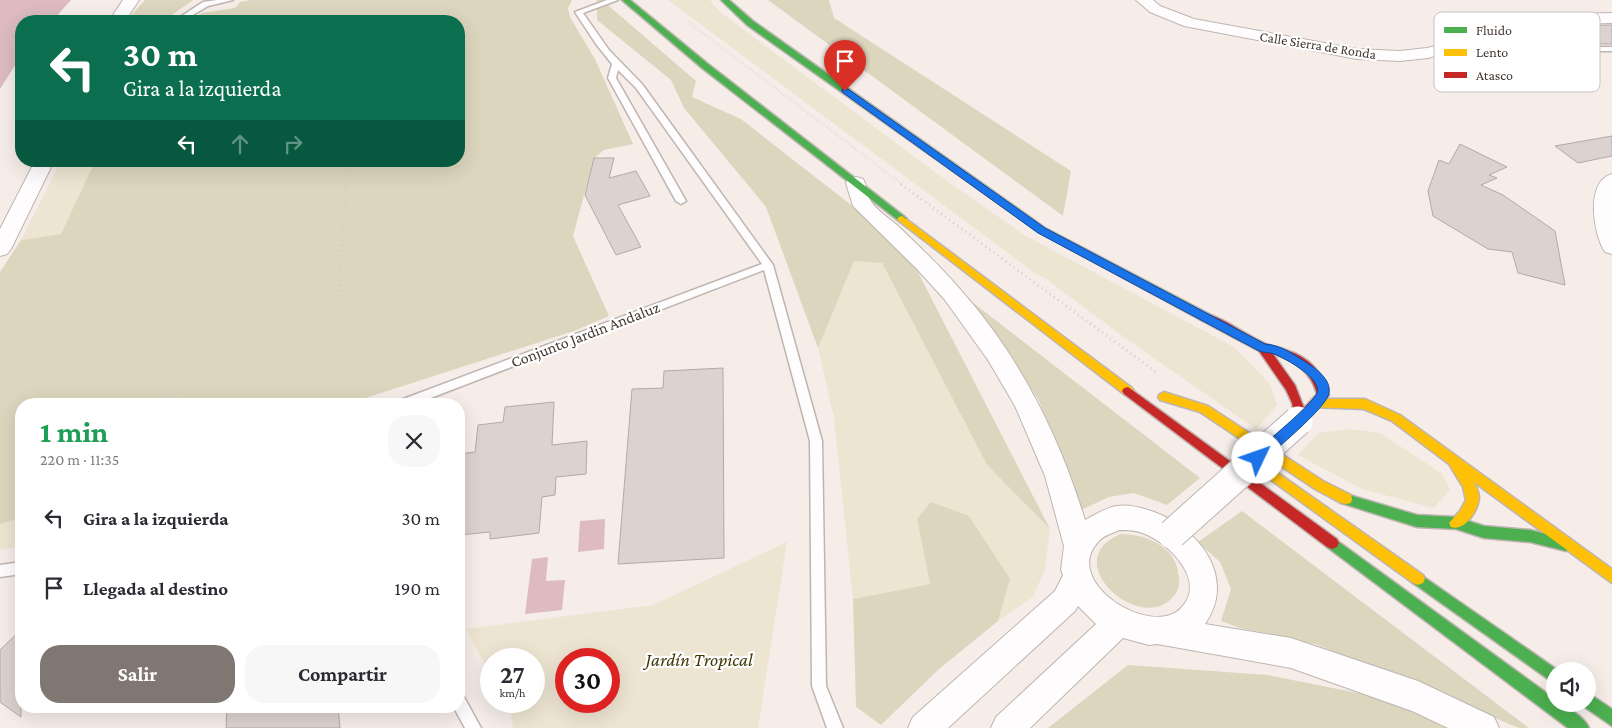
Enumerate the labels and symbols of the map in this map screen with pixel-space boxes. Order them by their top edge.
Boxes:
legend [1434,12,1600,92]
text: Fluido [1476,22,1512,38]
street label: Calle Sierra de Ronda [1258,28,1378,62]
pin [824,40,866,91]
text: Lento [1476,44,1508,60]
text: Atasco [1476,67,1513,83]
street label: Conjunto Jardin Andaluz [509,298,662,372]
position arrow [1231,431,1283,483]
speed limit sign: 30 [555,648,620,713]
park label: Jardín Tropical [642,649,753,670]

